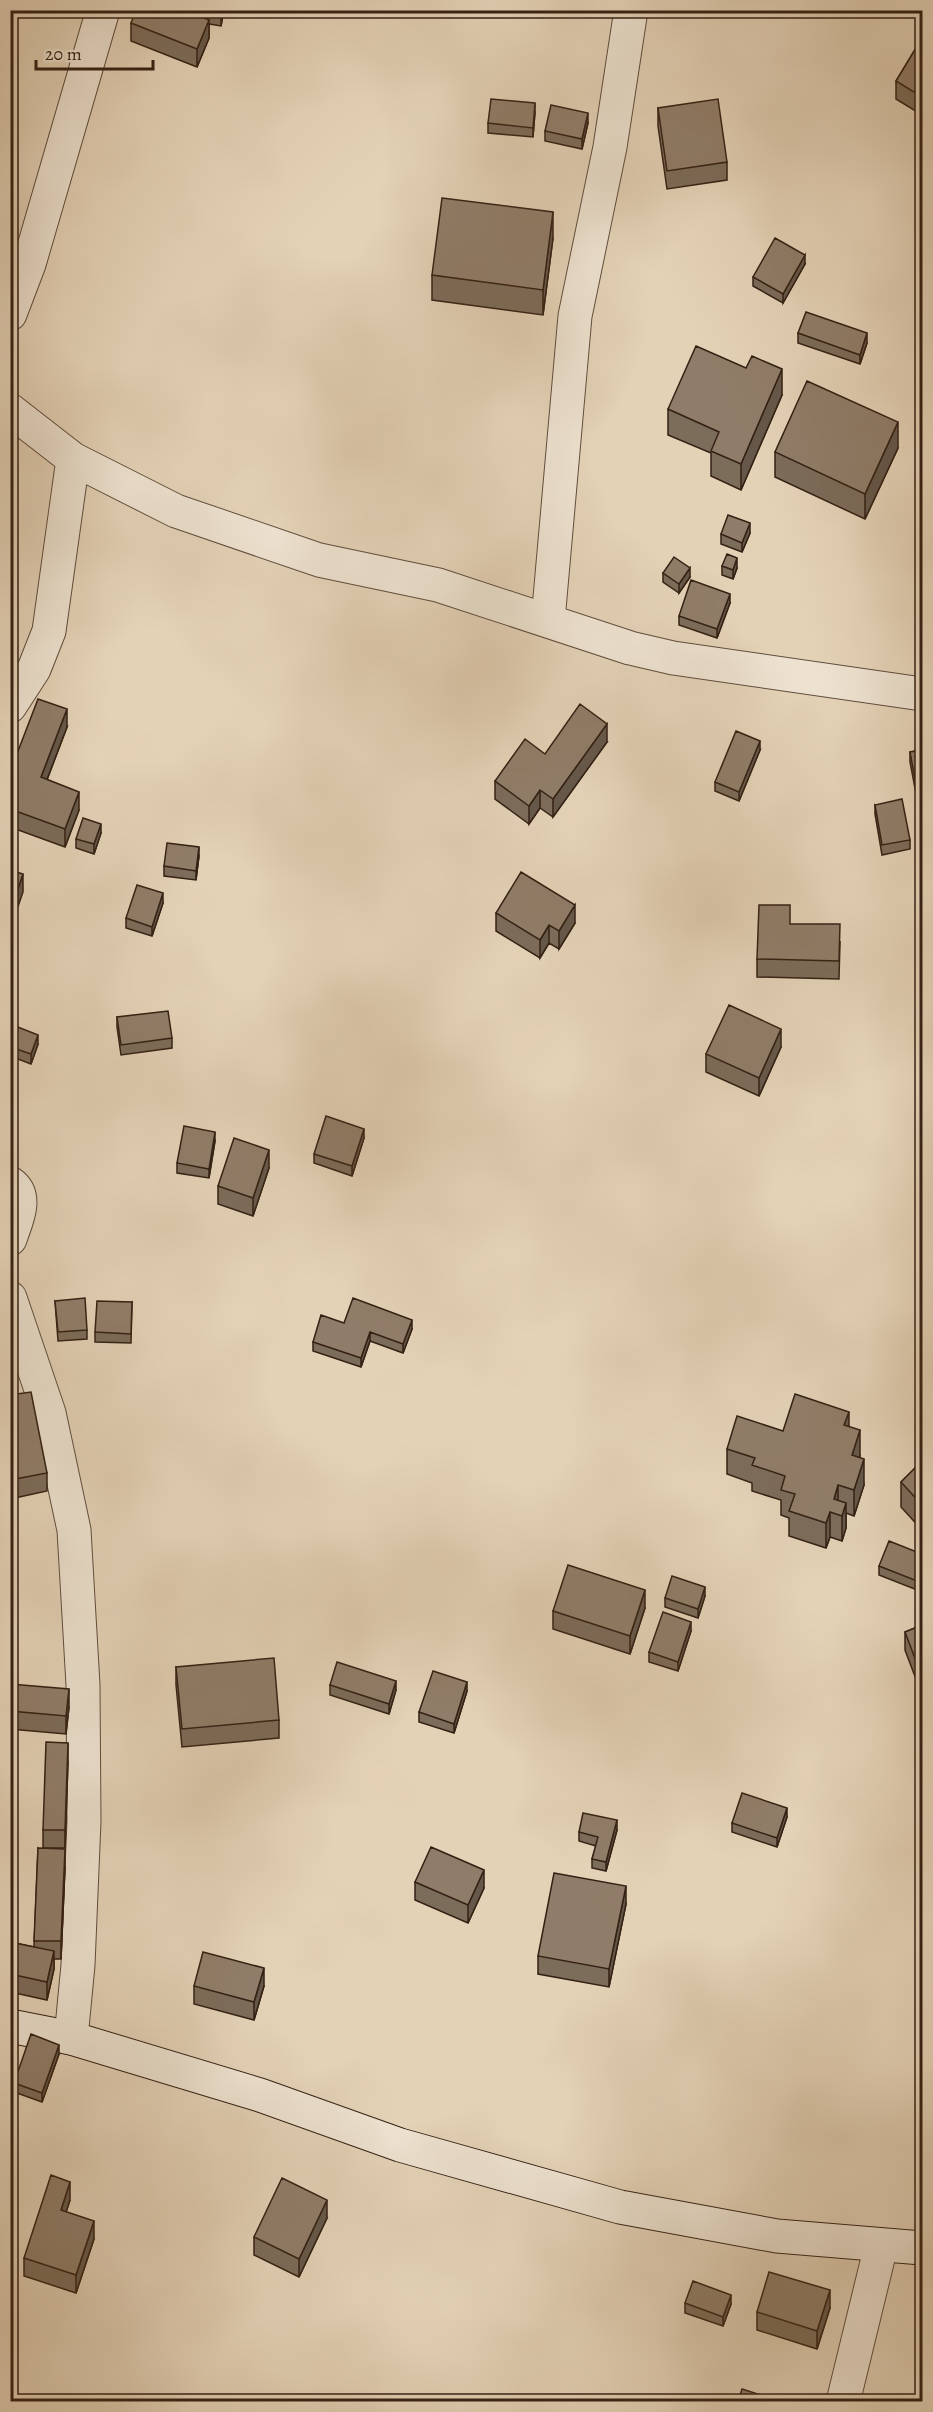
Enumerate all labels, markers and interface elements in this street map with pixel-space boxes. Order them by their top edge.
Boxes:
scale bar [36,33,153,71]
text: 20 m [45,42,82,66]

